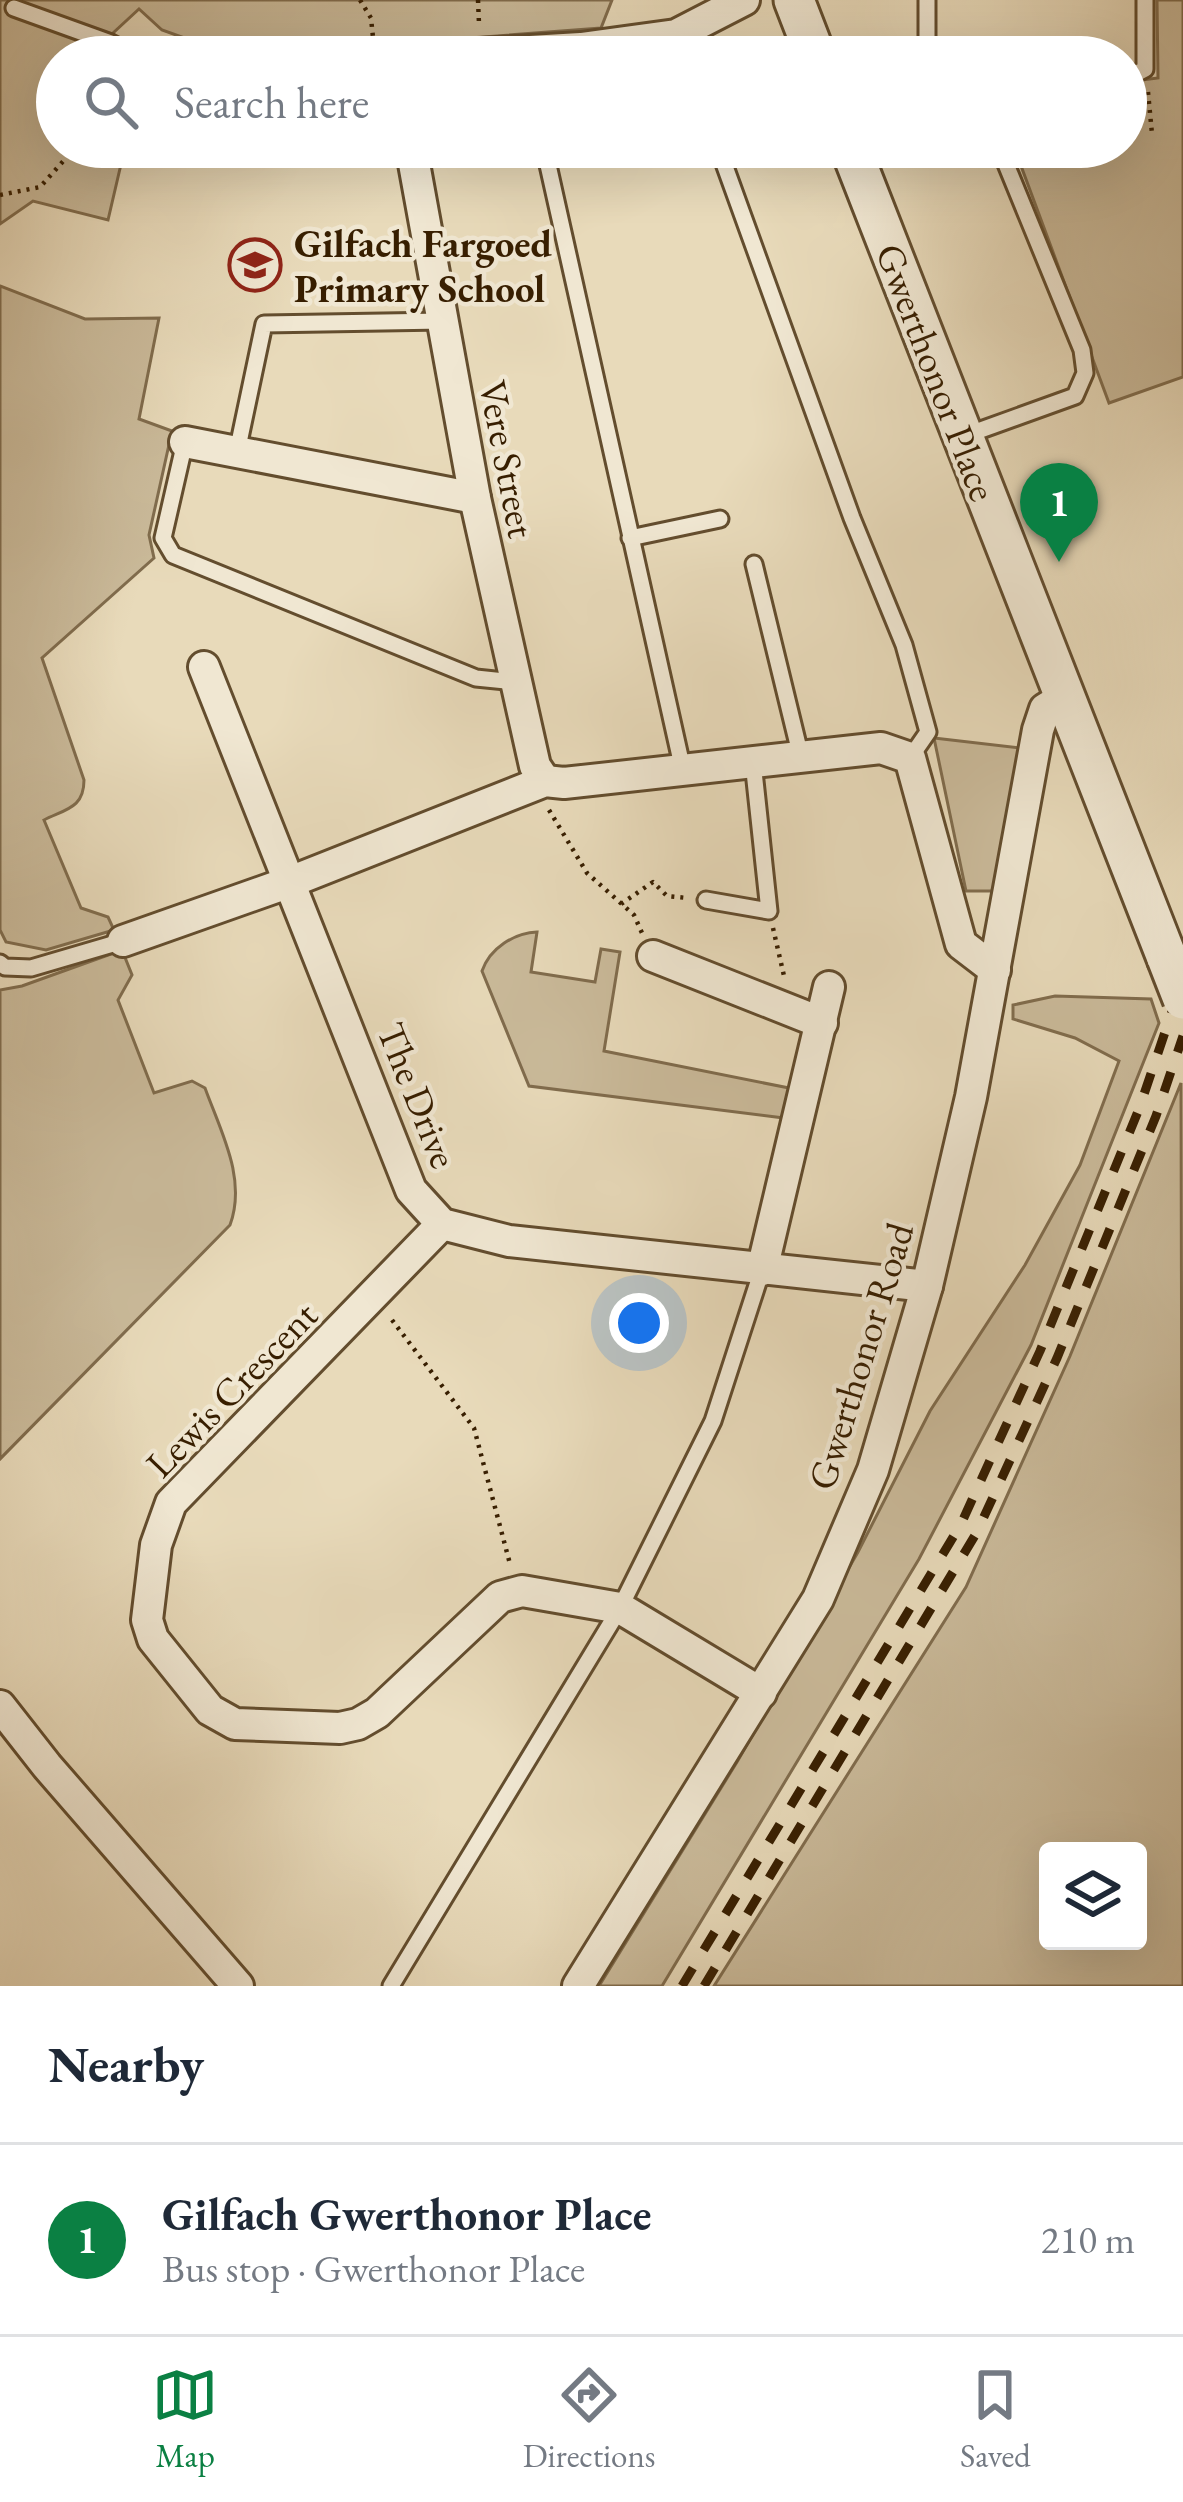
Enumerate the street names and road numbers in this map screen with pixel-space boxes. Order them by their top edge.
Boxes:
street label: Gwerthonor Place [864,236,1009,508]
street label: Vere Street [467,376,548,542]
street label: The Drive [365,1015,470,1175]
street label: Gwerthonor Road [796,1216,925,1496]
street label: Lewis Crescent [134,1290,328,1488]

